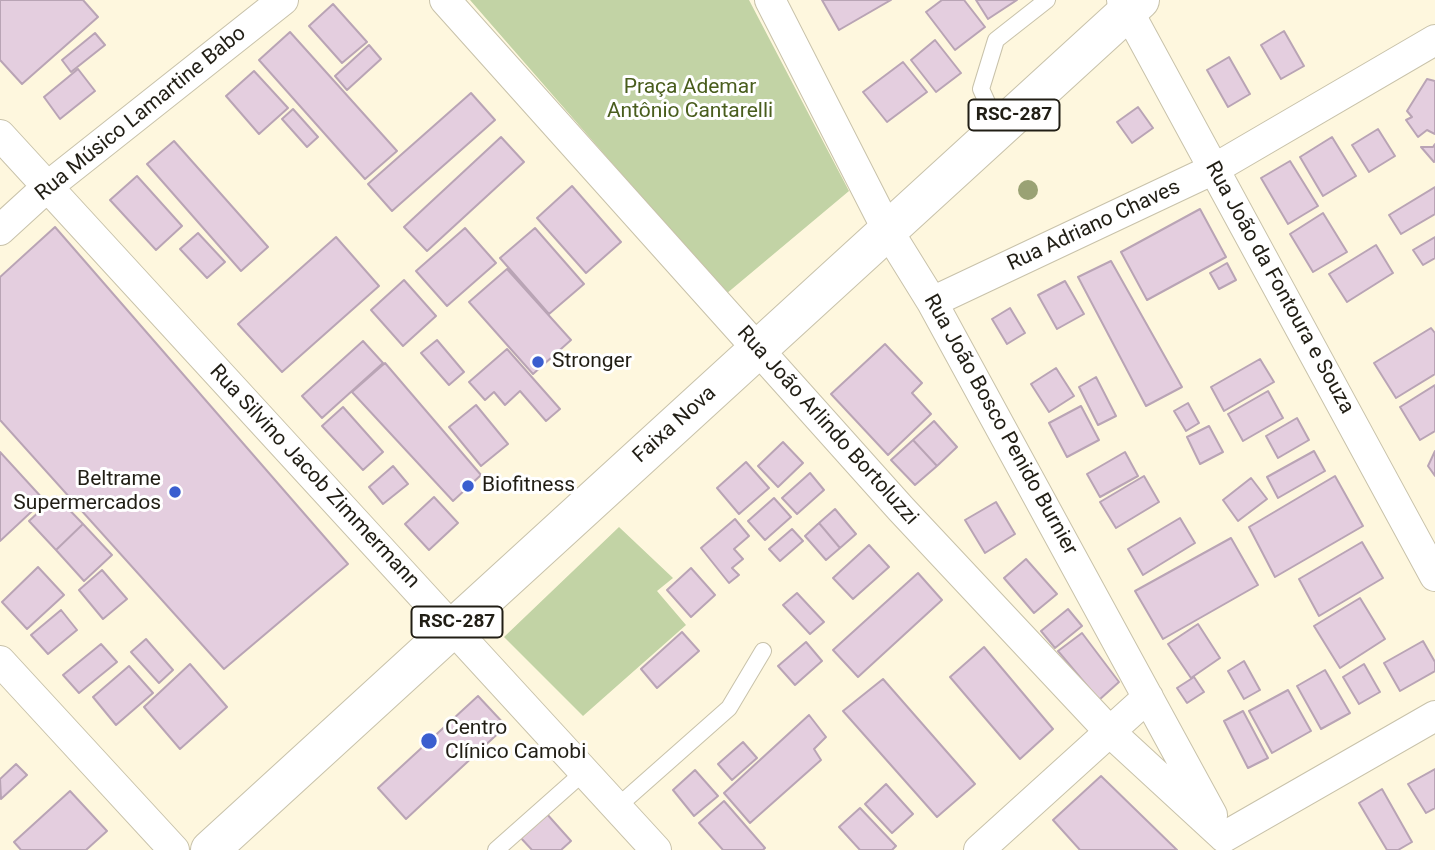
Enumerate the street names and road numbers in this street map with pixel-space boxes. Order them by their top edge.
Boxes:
street label: Rua Músico Lamartine Babo [31,21,251,207]
road number: RSC-287 [968,99,1060,130]
street label: Rua João da Fontoura e Souza [1199,157,1359,419]
street label: Rua Adriano Chaves [1004,175,1184,277]
street label: Rua João Bosco Penido Burnier [918,290,1082,560]
street label: Rua João Arlindo Bortoluzzi [731,321,923,531]
street label: Rua Silvino Jacob Zimmermann [204,360,424,594]
street label: Faixa Nova [628,381,722,469]
road number: RSC-287 [412,607,503,638]

